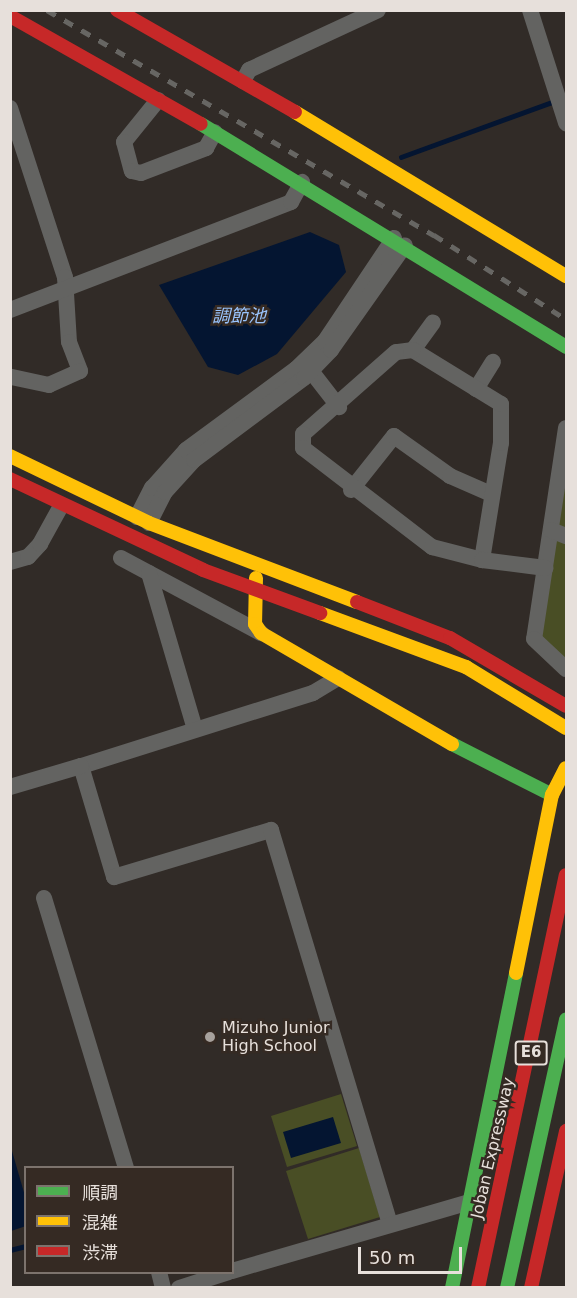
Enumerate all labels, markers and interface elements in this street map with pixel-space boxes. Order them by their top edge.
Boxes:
water label: 調節池 [212,305,266,327]
place label: Mizuho Junior High School [222,1018,330,1056]
marker: Mizuho Junior High School [203,1030,217,1044]
road number: E6 [514,1041,548,1065]
street label: Joban Expressway [467,1075,519,1221]
legend [24,1166,234,1274]
text: 順調 [82,1182,118,1203]
text: 混雑 [82,1212,118,1233]
scale bar [361,1235,464,1273]
text: 渋滞 [82,1242,118,1263]
text: 50 m [369,1247,415,1268]

